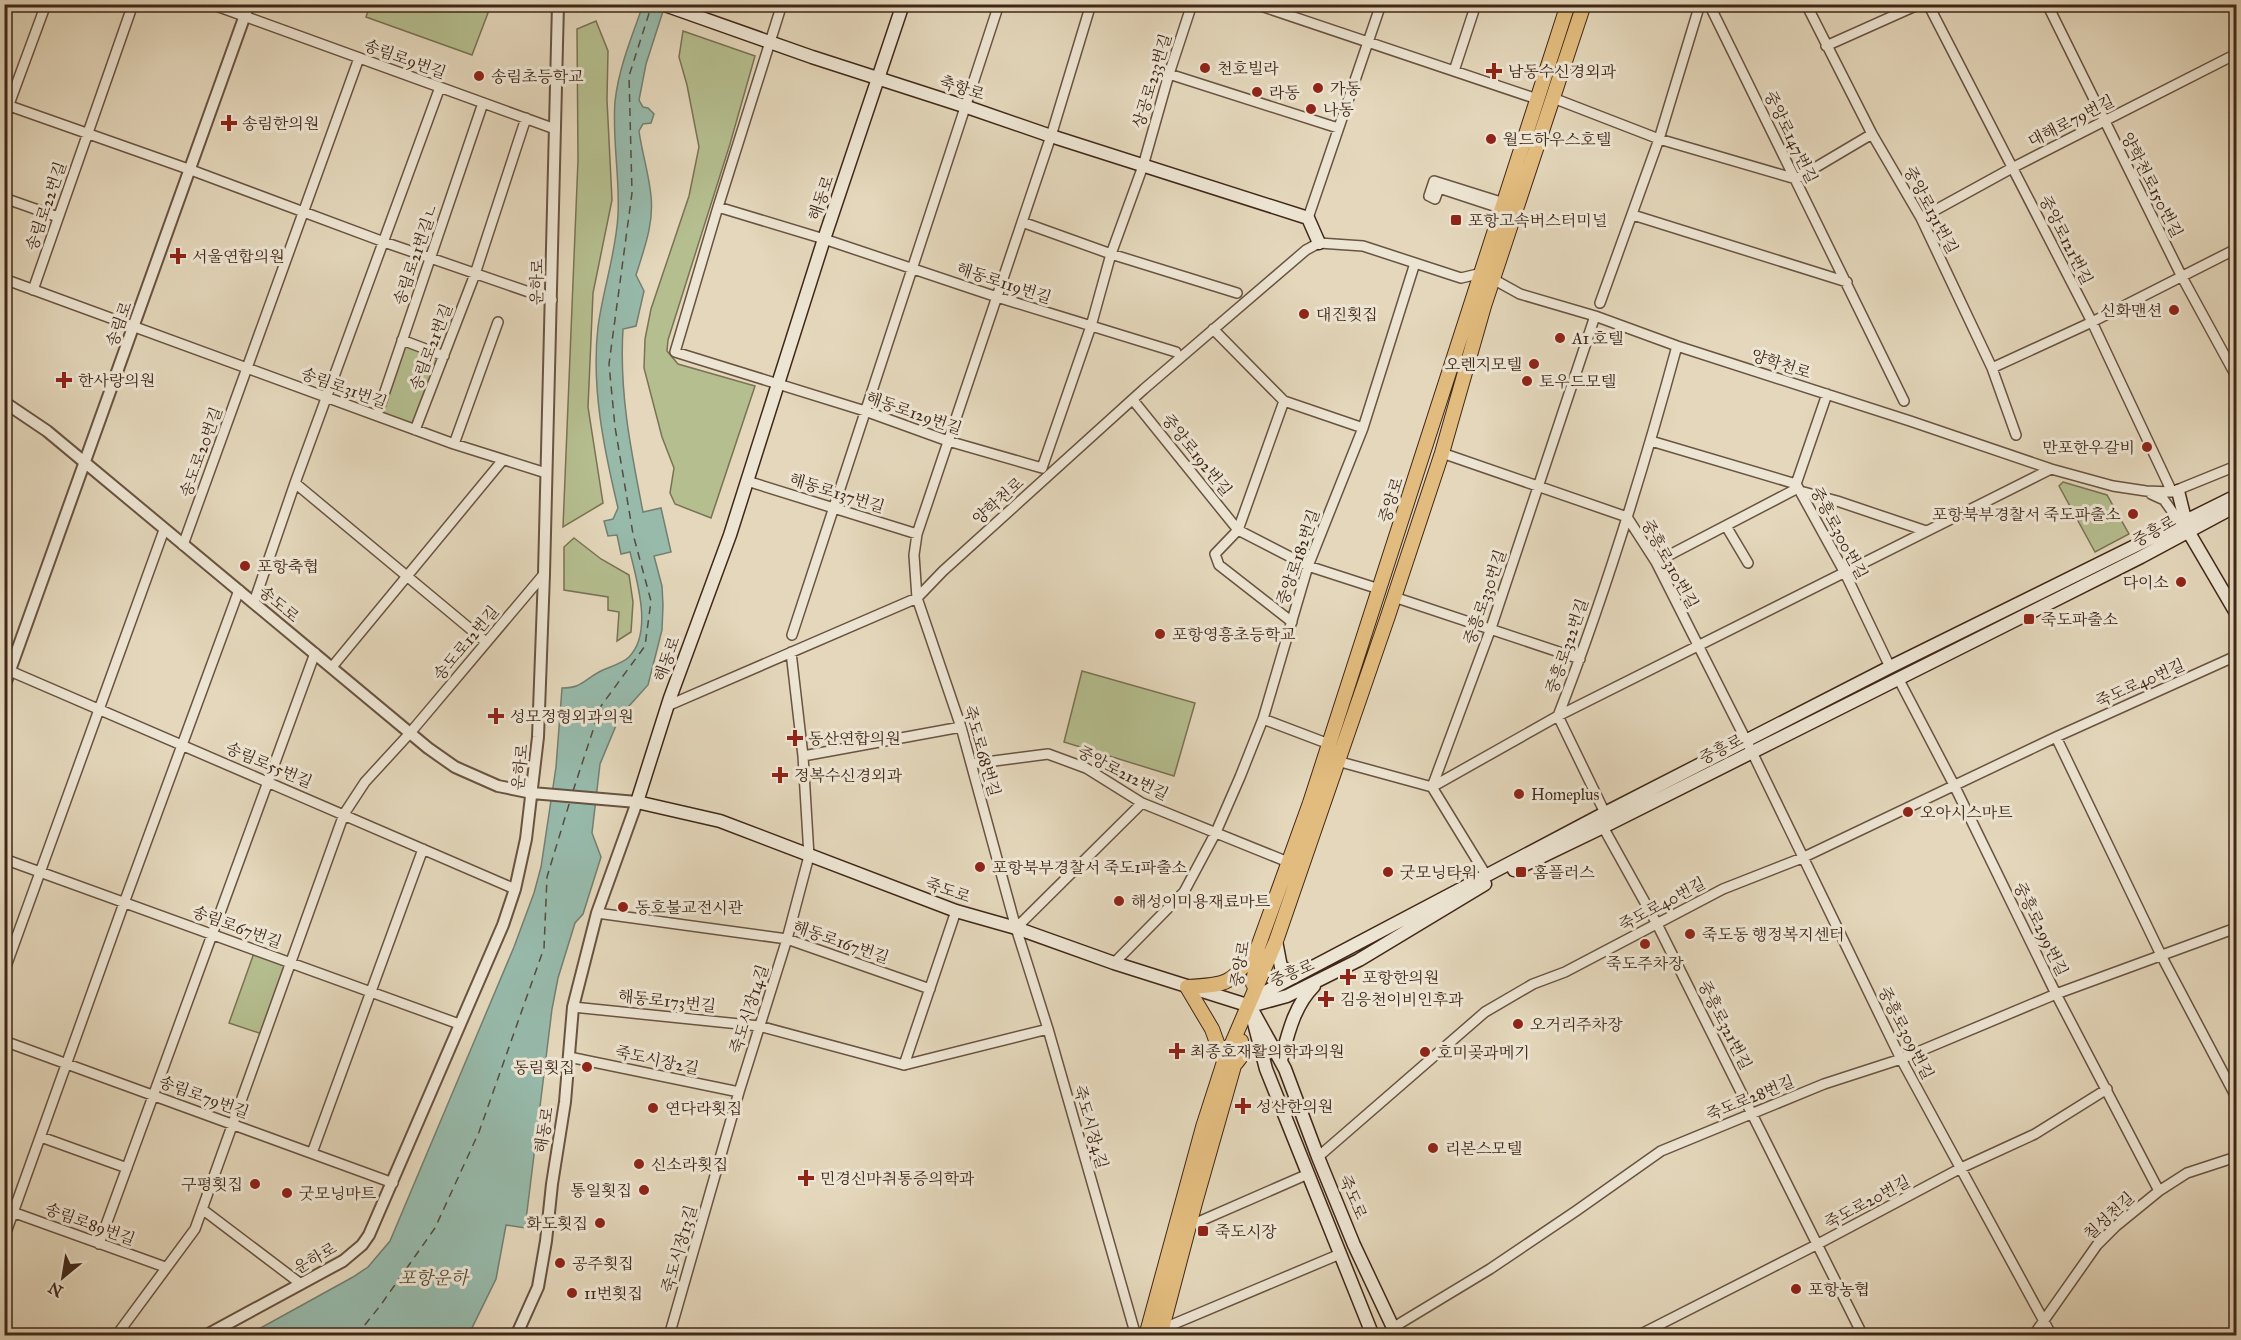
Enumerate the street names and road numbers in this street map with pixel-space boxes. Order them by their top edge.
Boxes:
street label: 상공로233번길 [1129,31,1175,131]
street label: 송림로9번길 [361,35,449,83]
street label: 축항로 [937,72,987,104]
street label: 중앙로147번길 [1760,88,1822,186]
street label: 대해로79번길 [2025,91,2117,151]
street label: 양학천로150번길 [2117,129,2187,241]
street label: 송림로22번길 [22,159,70,253]
street label: 중앙로131번길 [1900,163,1962,257]
street label: 해동로 [804,172,838,223]
street label: 중앙로121번길 [2035,192,2097,288]
street label: 송림로21번길ㄴ [390,200,442,308]
street label: 운하로 [527,258,547,305]
street label: 해동로119번길 [954,259,1054,307]
street label: 송림로 [102,298,136,349]
street label: 송림로21번길 [406,301,456,393]
street label: 양학천로 [1749,345,1814,383]
street label: 송림로31번길 [298,364,390,412]
street label: 해동로129번길 [864,388,964,438]
street label: 송도로20번길 [176,404,226,500]
street label: 중앙로192번길 [1158,410,1236,500]
street label: 해동로137번길 [787,470,887,516]
street label: 양학천로 [969,473,1028,529]
street label: 중앙로 [1375,475,1407,525]
street label: 중흥로300번길 [1807,483,1871,583]
street label: 중앙로182번길 [1273,507,1323,607]
street label: 중흥로 [2129,511,2179,551]
street label: 중흥로310번길 [1638,516,1702,612]
street label: 중흥로330번길 [1460,547,1510,647]
street label: 송도로 [255,582,303,627]
street label: 중흥로322번길 [1542,596,1592,696]
street label: 송도로12번길 [429,602,503,684]
street label: 해동로 [650,633,684,684]
street label: 죽도로40번길 [2093,655,2187,711]
street label: 죽도로68번길 [960,703,1004,799]
street label: 중흥로 [1696,730,1746,768]
street label: 송림로55번길 [223,738,315,792]
street label: 운하로 [508,742,532,791]
street label: 중앙로212번길 [1074,742,1172,804]
street label: 죽도로 [923,873,974,907]
street label: 죽도로40번길 [1615,873,1709,935]
street label: 중흥로299번길 [2010,879,2072,979]
street label: 송림로67번길 [190,902,284,952]
street label: 해동로167번길 [790,917,892,967]
street label: 중앙로 [1227,939,1253,988]
street label: 중흥로 [1267,955,1318,991]
street label: 죽도시장14길 [726,962,772,1056]
street label: 중흥로321번길 [1694,977,1756,1073]
street label: 중흥로309번길 [1874,983,1938,1083]
street label: 해동로173번길 [617,986,717,1016]
street label: 죽도시장2길 [613,1042,701,1078]
street label: 송림로79번길 [156,1072,252,1122]
street label: 죽도로28번길 [1703,1072,1797,1124]
street label: 죽도시장4길 [1070,1083,1112,1171]
street label: 해동로 [531,1105,557,1154]
street label: 죽도로20번길 [1821,1171,1913,1233]
street label: 죽도로 [1335,1172,1371,1223]
street label: 칠성천길 [2080,1188,2138,1244]
street label: 송림로89번길 [42,1199,138,1249]
street label: 죽도시장13길 [657,1203,701,1295]
street label: 운하로 [290,1238,340,1278]

